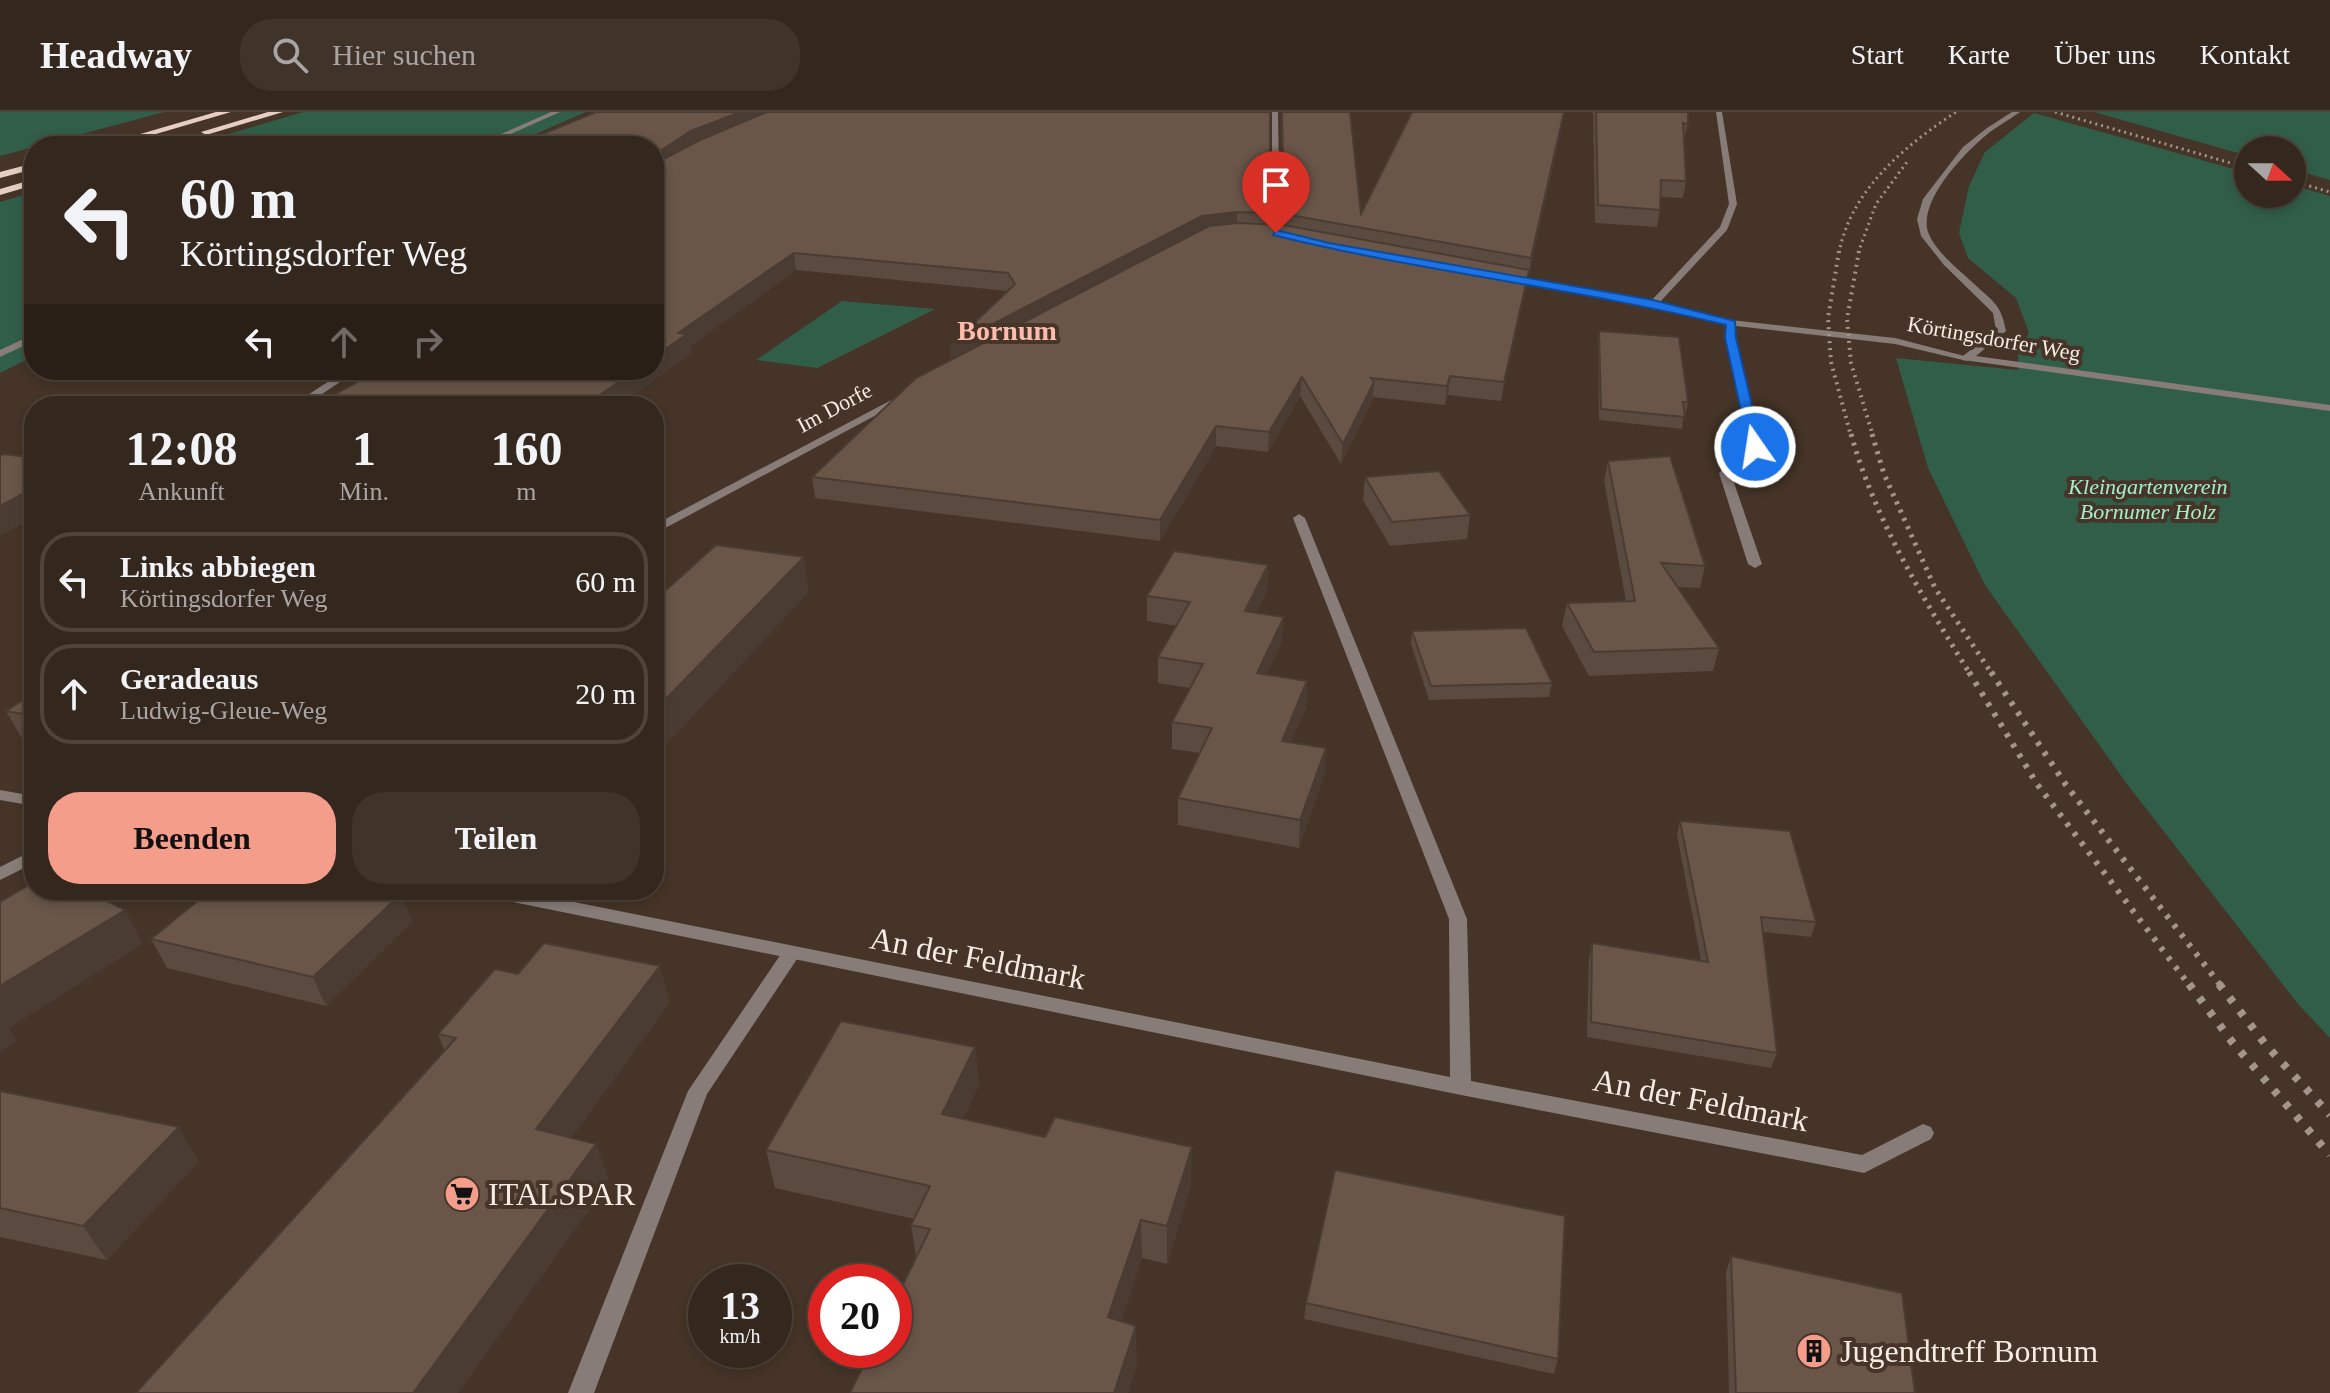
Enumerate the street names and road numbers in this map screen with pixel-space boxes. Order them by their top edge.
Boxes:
street label: Körtingsdorfer Weg [1905,311,2083,366]
street label: Im Dorfe [792,377,876,438]
street label: An der Feldmark [867,919,1089,997]
street label: An der Feldmark [1590,1061,1812,1139]

